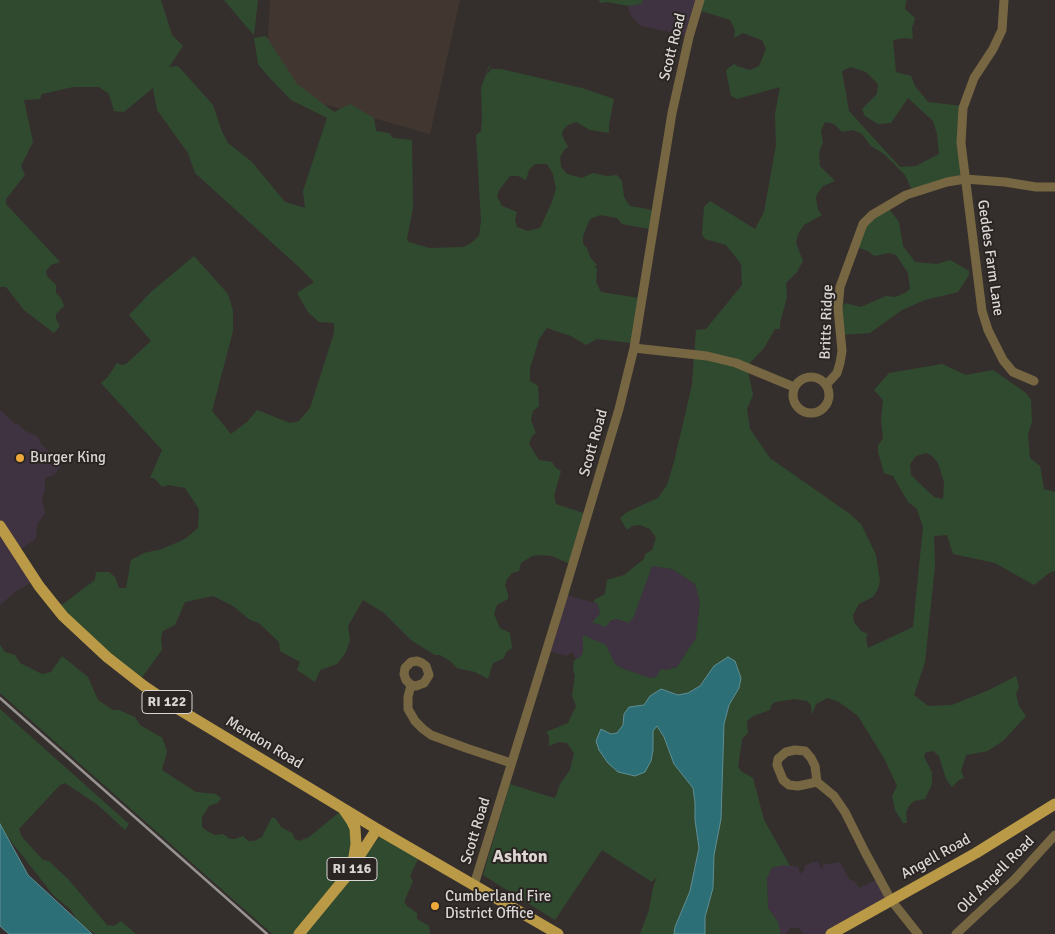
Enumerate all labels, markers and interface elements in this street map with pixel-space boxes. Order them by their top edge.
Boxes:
street label: Scott Road [656,11,690,83]
street label: Geddes Farm Lane [973,199,1007,317]
street label: Britts Ridge [817,284,837,360]
street label: Scott Road [576,407,612,479]
place label: Burger King [30,449,106,467]
marker: Burger King [14,452,26,464]
road number: RI 122 [142,690,192,714]
street label: Mendon Road [222,713,306,773]
street label: Scott Road [457,795,495,867]
street label: Angell Road [898,831,974,883]
street label: Old Angell Road [953,832,1039,918]
district label: Ashton [492,846,548,868]
road number: RI 116 [327,858,377,881]
place label: Cumberland Fire District Office [445,888,551,923]
marker: Cumberland Fire District Office [429,900,441,912]

